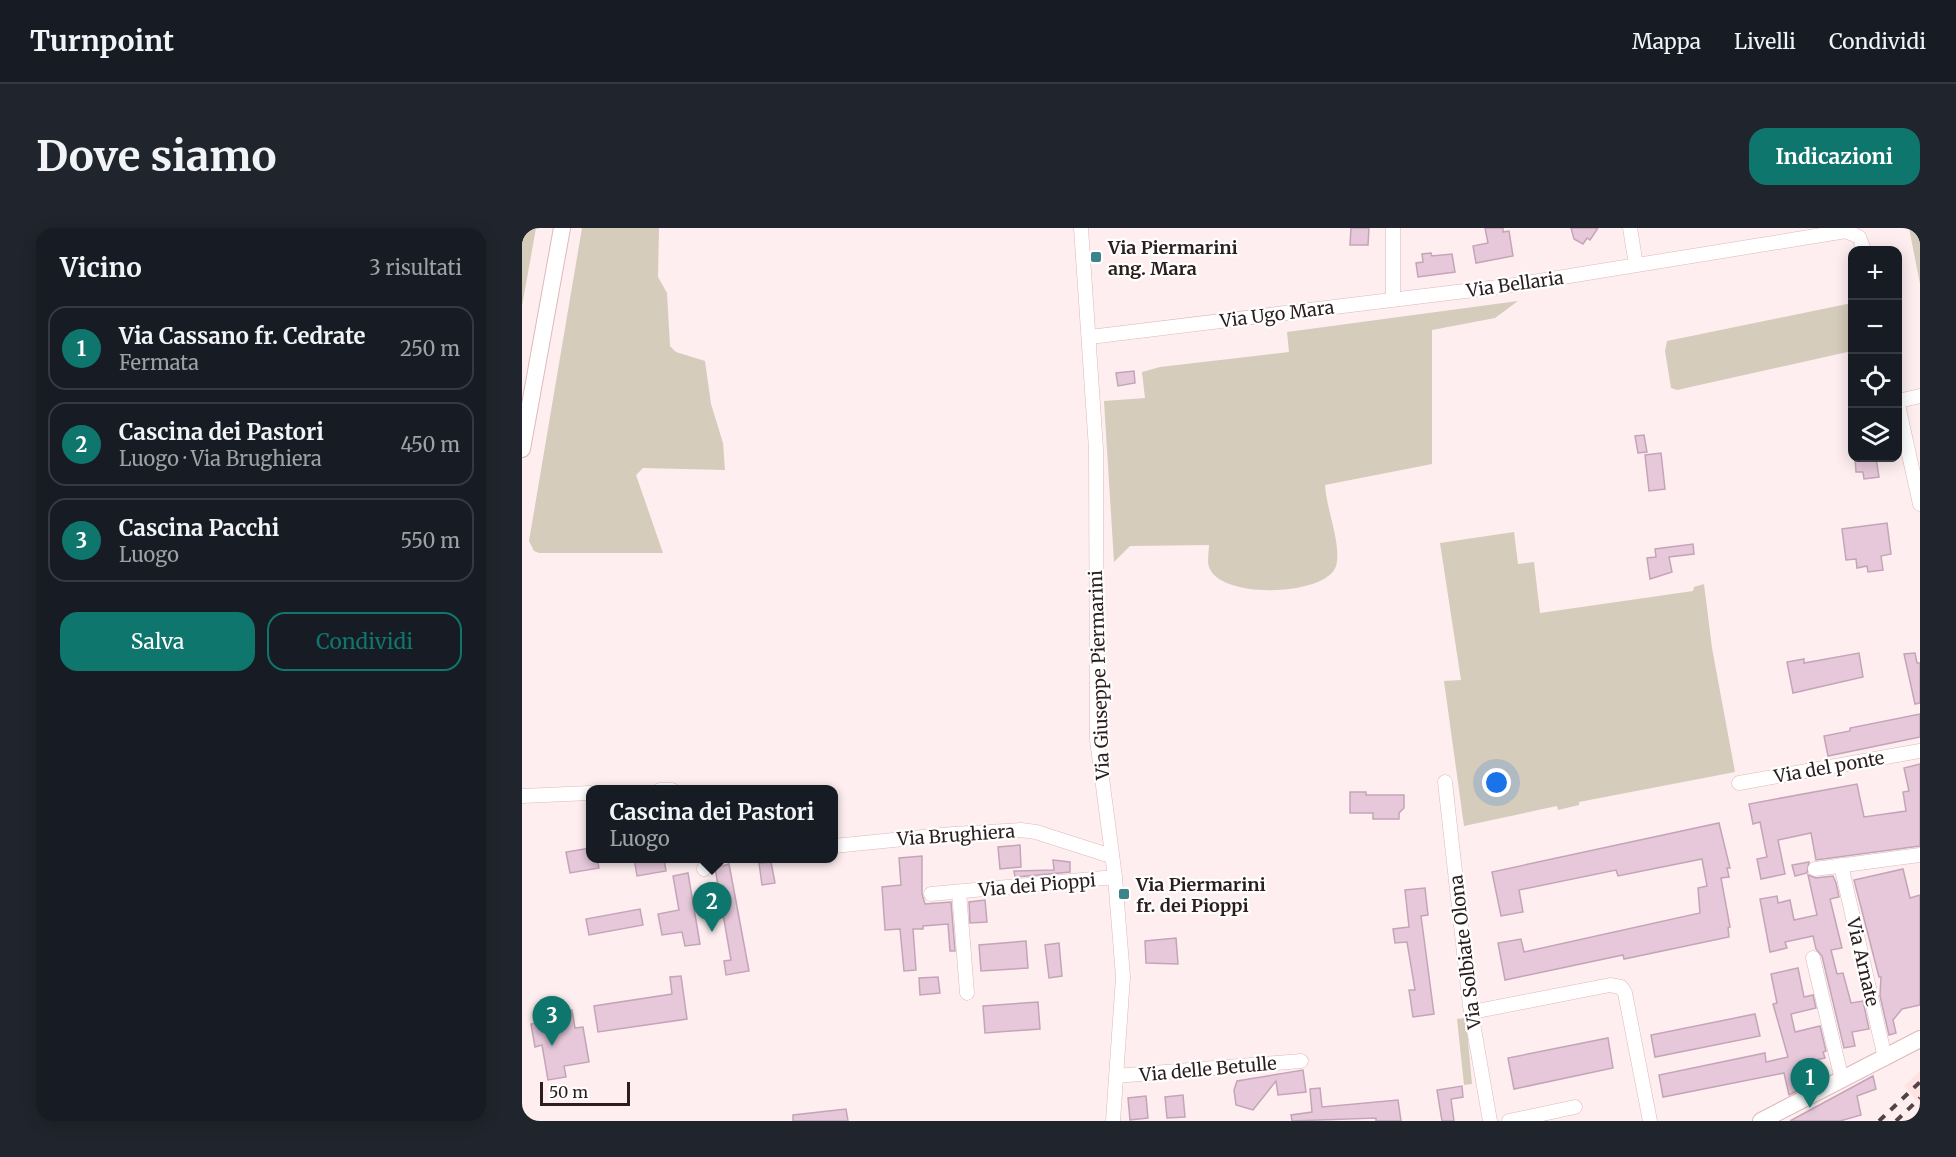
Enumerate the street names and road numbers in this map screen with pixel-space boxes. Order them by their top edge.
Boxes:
street label: Via Bellaria [1464,266,1565,302]
street label: Via Ugo Mara [1218,296,1336,333]
street label: Via Giuseppe Piermarini [1084,570,1114,781]
street label: Via del ponte [1771,746,1886,788]
street label: Via Brughiera [895,819,1016,851]
street label: Via dei Pioppi [976,868,1097,902]
street label: Via Solbiate Olona [1444,873,1486,1031]
street label: Via Arnate [1841,915,1884,1008]
street label: Via delle Betulle [1137,1052,1278,1087]

